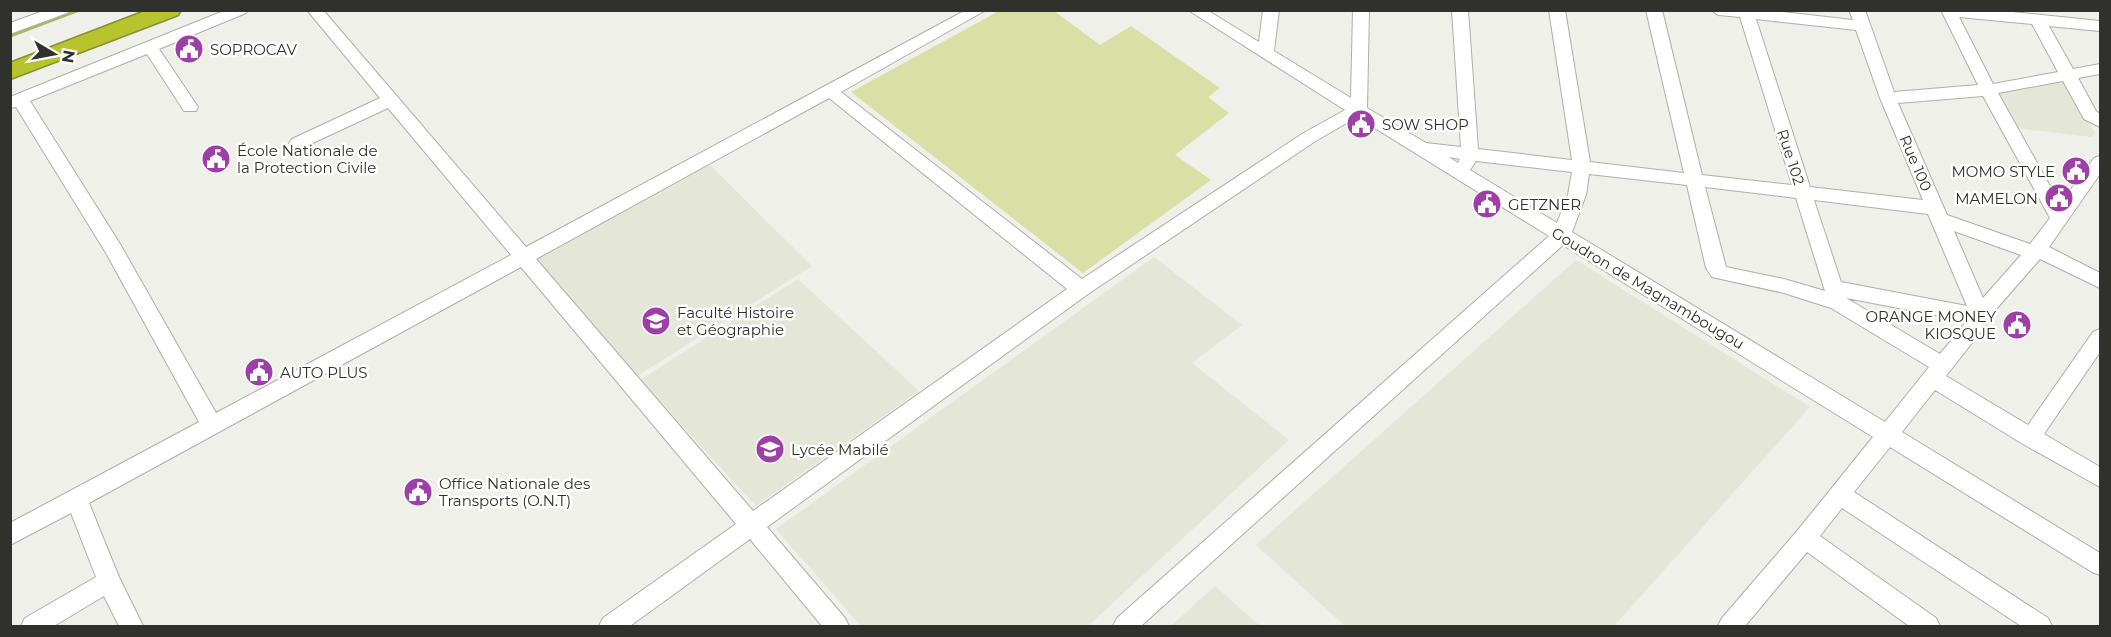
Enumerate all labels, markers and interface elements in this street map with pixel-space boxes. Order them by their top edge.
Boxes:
north arrow [24,24,84,84]
public building icon: SOPROCAV [173,33,205,65]
place label: SOPROCAV [210,40,297,59]
text: N [58,48,79,65]
public building icon: SOW SHOP [1345,108,1377,140]
place label: SOW SHOP [1382,115,1469,134]
street label: Rue 102 [1773,127,1809,187]
street label: Rue 100 [1896,132,1936,194]
place label: École Nationale de la Protection Civile [237,141,377,177]
public building icon: École Nationale de la Protection Civile [200,143,232,175]
public building icon: MOMO STYLE [2060,155,2092,187]
place label: MOMO STYLE [1951,162,2055,181]
public building icon: MAMELON [2043,182,2075,214]
public building icon: GETZNER [1471,188,1503,220]
place label: MAMELON [1955,189,2038,208]
place label: GETZNER [1508,195,1581,214]
street label: Goudron de Magnambougou [1548,223,1748,353]
place label: Faculté Histoire et Géographie [677,303,794,339]
school or university icon: Faculté Histoire et Géographie [640,305,672,337]
place label: ORANGE MONEY KIOSQUE [1866,307,1996,343]
public building icon: ORANGE MONEY KIOSQUE [2001,309,2033,341]
public building icon: AUTO PLUS [243,356,275,388]
place label: AUTO PLUS [280,363,368,382]
school or university icon: Lycée Mabilé [754,433,786,465]
place label: Lycée Mabilé [791,440,889,459]
place label: Office Nationale des Transports (O.N.T) [439,474,590,510]
public building icon: Office Nationale des Transports (O.N.T) [402,476,434,508]

